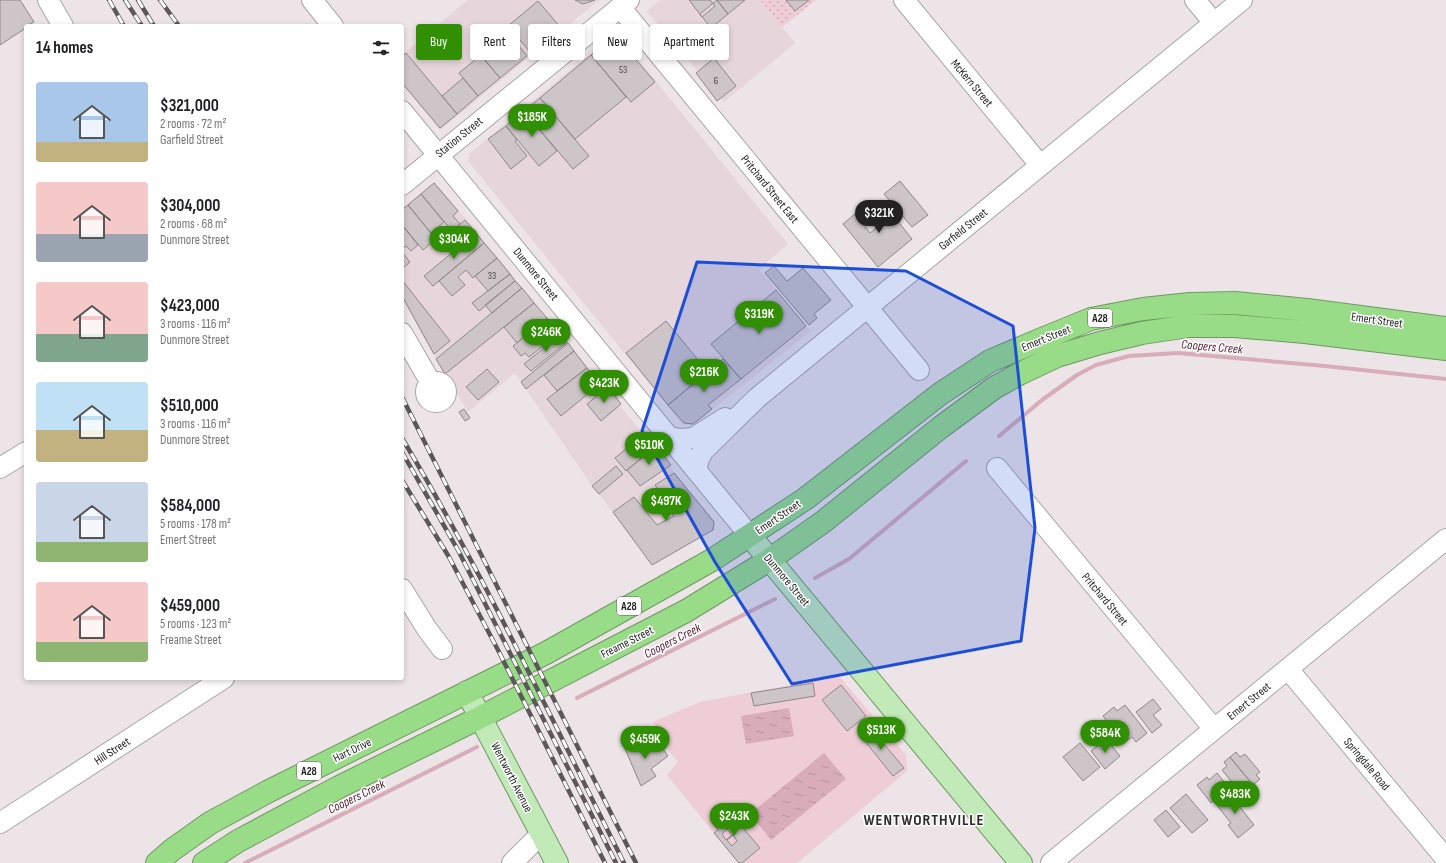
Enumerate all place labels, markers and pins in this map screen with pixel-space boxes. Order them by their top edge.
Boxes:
pin: $185K [504,104,560,138]
pin: $321K [851,200,907,234]
pin: $304K [426,226,482,260]
pin: $319K [731,301,787,335]
pin: $246K [518,319,574,353]
pin: $216K [676,359,732,393]
pin: $423K [576,370,632,404]
pin: $510K [621,432,677,466]
pin: $497K [638,488,694,522]
pin: $513K [853,717,909,751]
pin: $584K [1077,720,1133,754]
pin: $459K [617,726,673,760]
pin: $483K [1207,781,1263,815]
pin: $243K [706,803,762,837]

